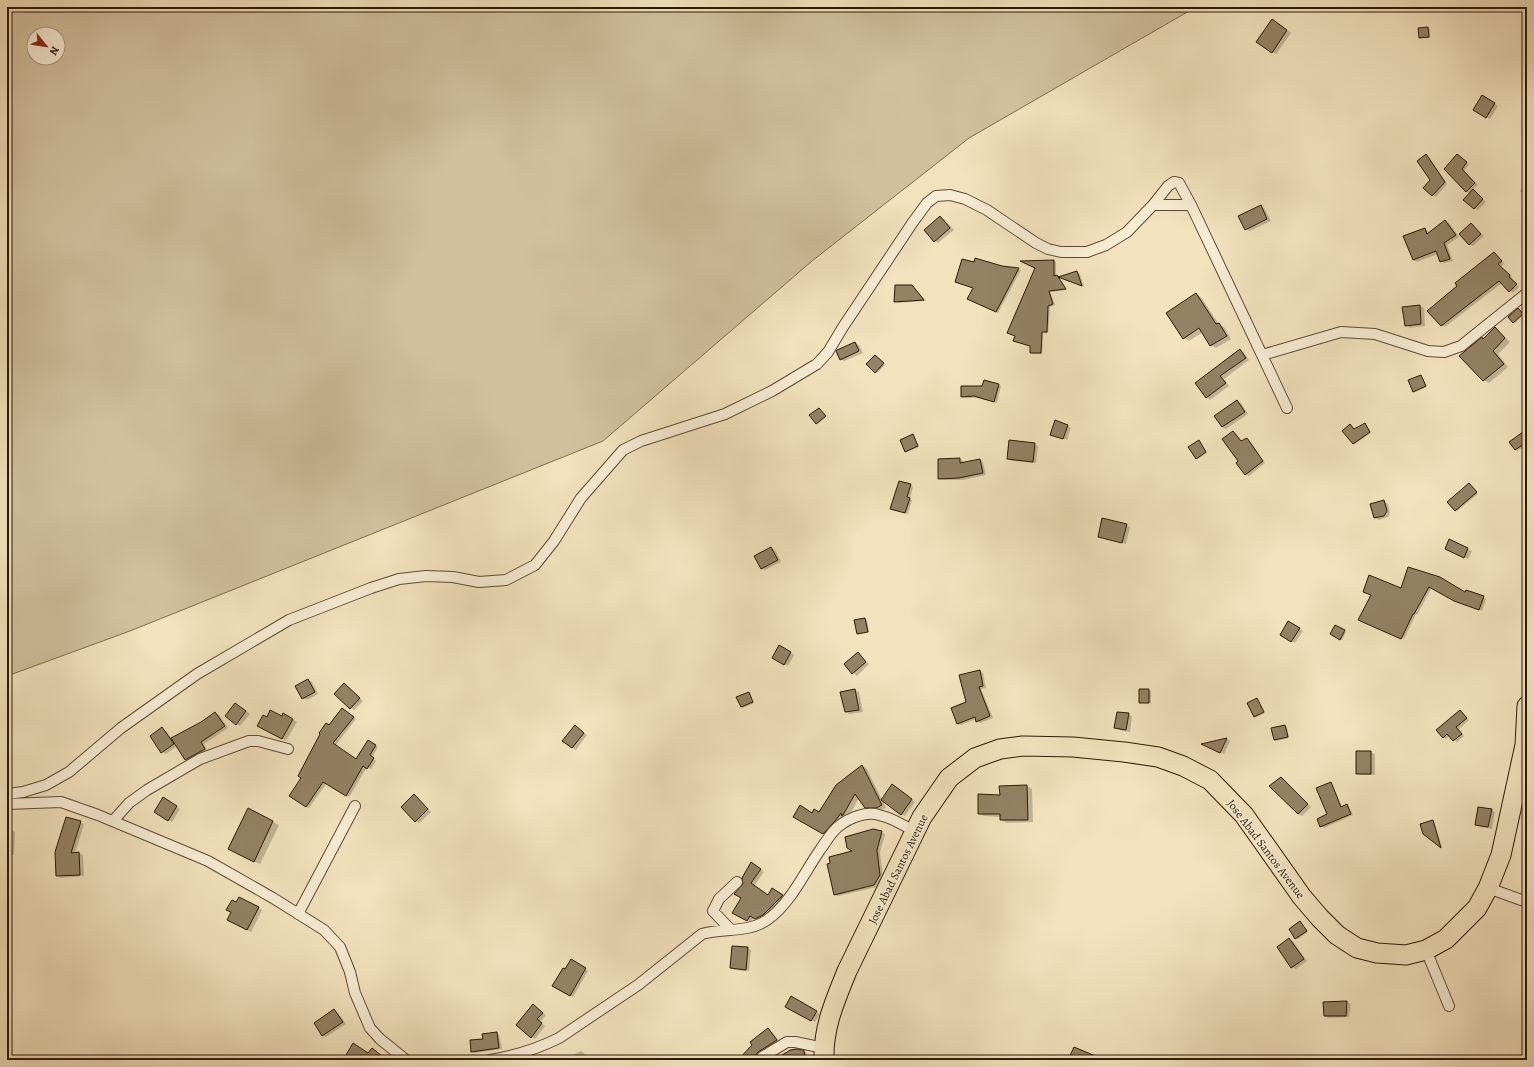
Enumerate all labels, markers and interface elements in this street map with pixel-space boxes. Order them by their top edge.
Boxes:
north arrow [26,26,66,66]
text: N [46,44,63,58]
street label: Jose Abad Santos Avenue [1223,796,1309,902]
street label: Jose Abad Santos Avenue [864,811,932,927]

